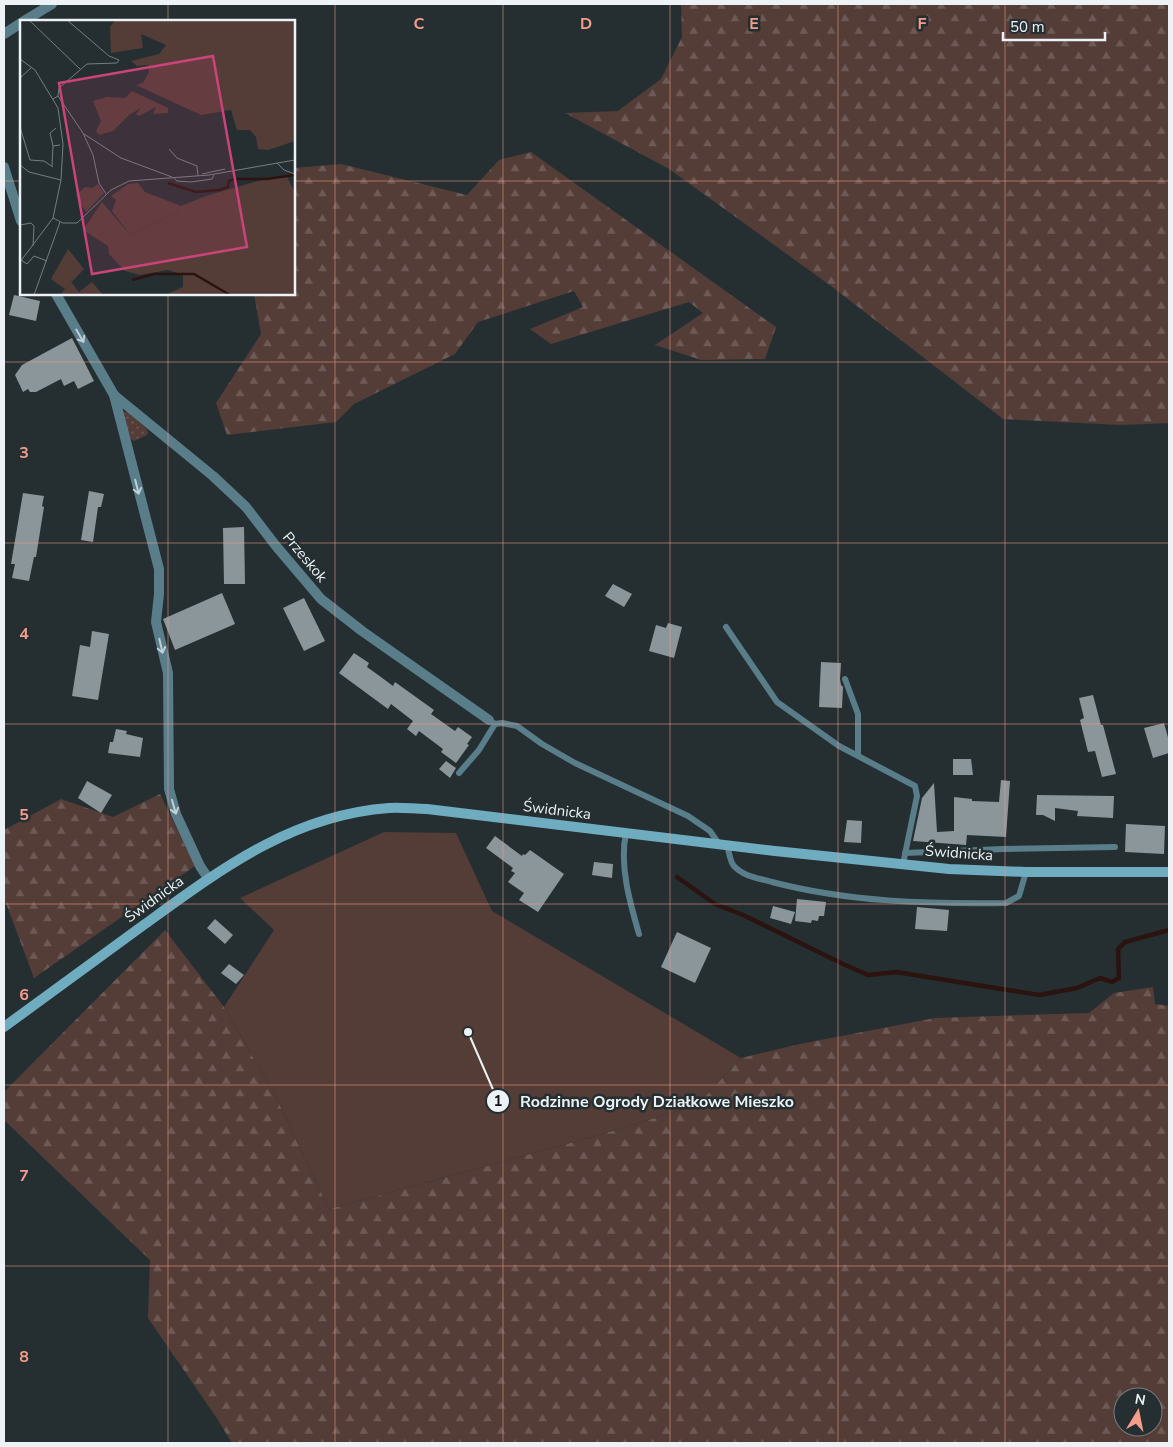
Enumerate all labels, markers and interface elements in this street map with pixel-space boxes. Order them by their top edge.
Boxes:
scale bar [1003,10,1106,42]
text: C [414,13,425,35]
text: D [580,13,592,35]
text: E [749,13,759,35]
text: F [918,13,927,35]
text: 50 m [1010,17,1045,37]
inset map [20,20,295,295]
one-way arrow [75,329,85,343]
text: 3 [19,442,29,464]
one-way arrow [133,478,143,494]
street label: Przeskok [278,528,332,587]
text: 4 [19,623,29,645]
one-way arrow [157,637,166,653]
street label: Świdnicka [522,795,592,824]
one-way arrow [170,798,180,814]
text: 5 [19,804,29,826]
street label: Świdnicka [924,840,994,865]
street label: Świdnicka [120,870,188,927]
text: 6 [19,984,29,1006]
callout: Rodzinne Ogrody Działkowe Mieszko [485,1085,804,1116]
text: 1 [493,1091,503,1111]
text: Rodzinne Ogrody Działkowe Mieszko [520,1091,794,1113]
text: 7 [19,1165,29,1187]
text: 8 [19,1346,29,1368]
north arrow [1113,1387,1163,1437]
text: N [1133,1389,1147,1410]

